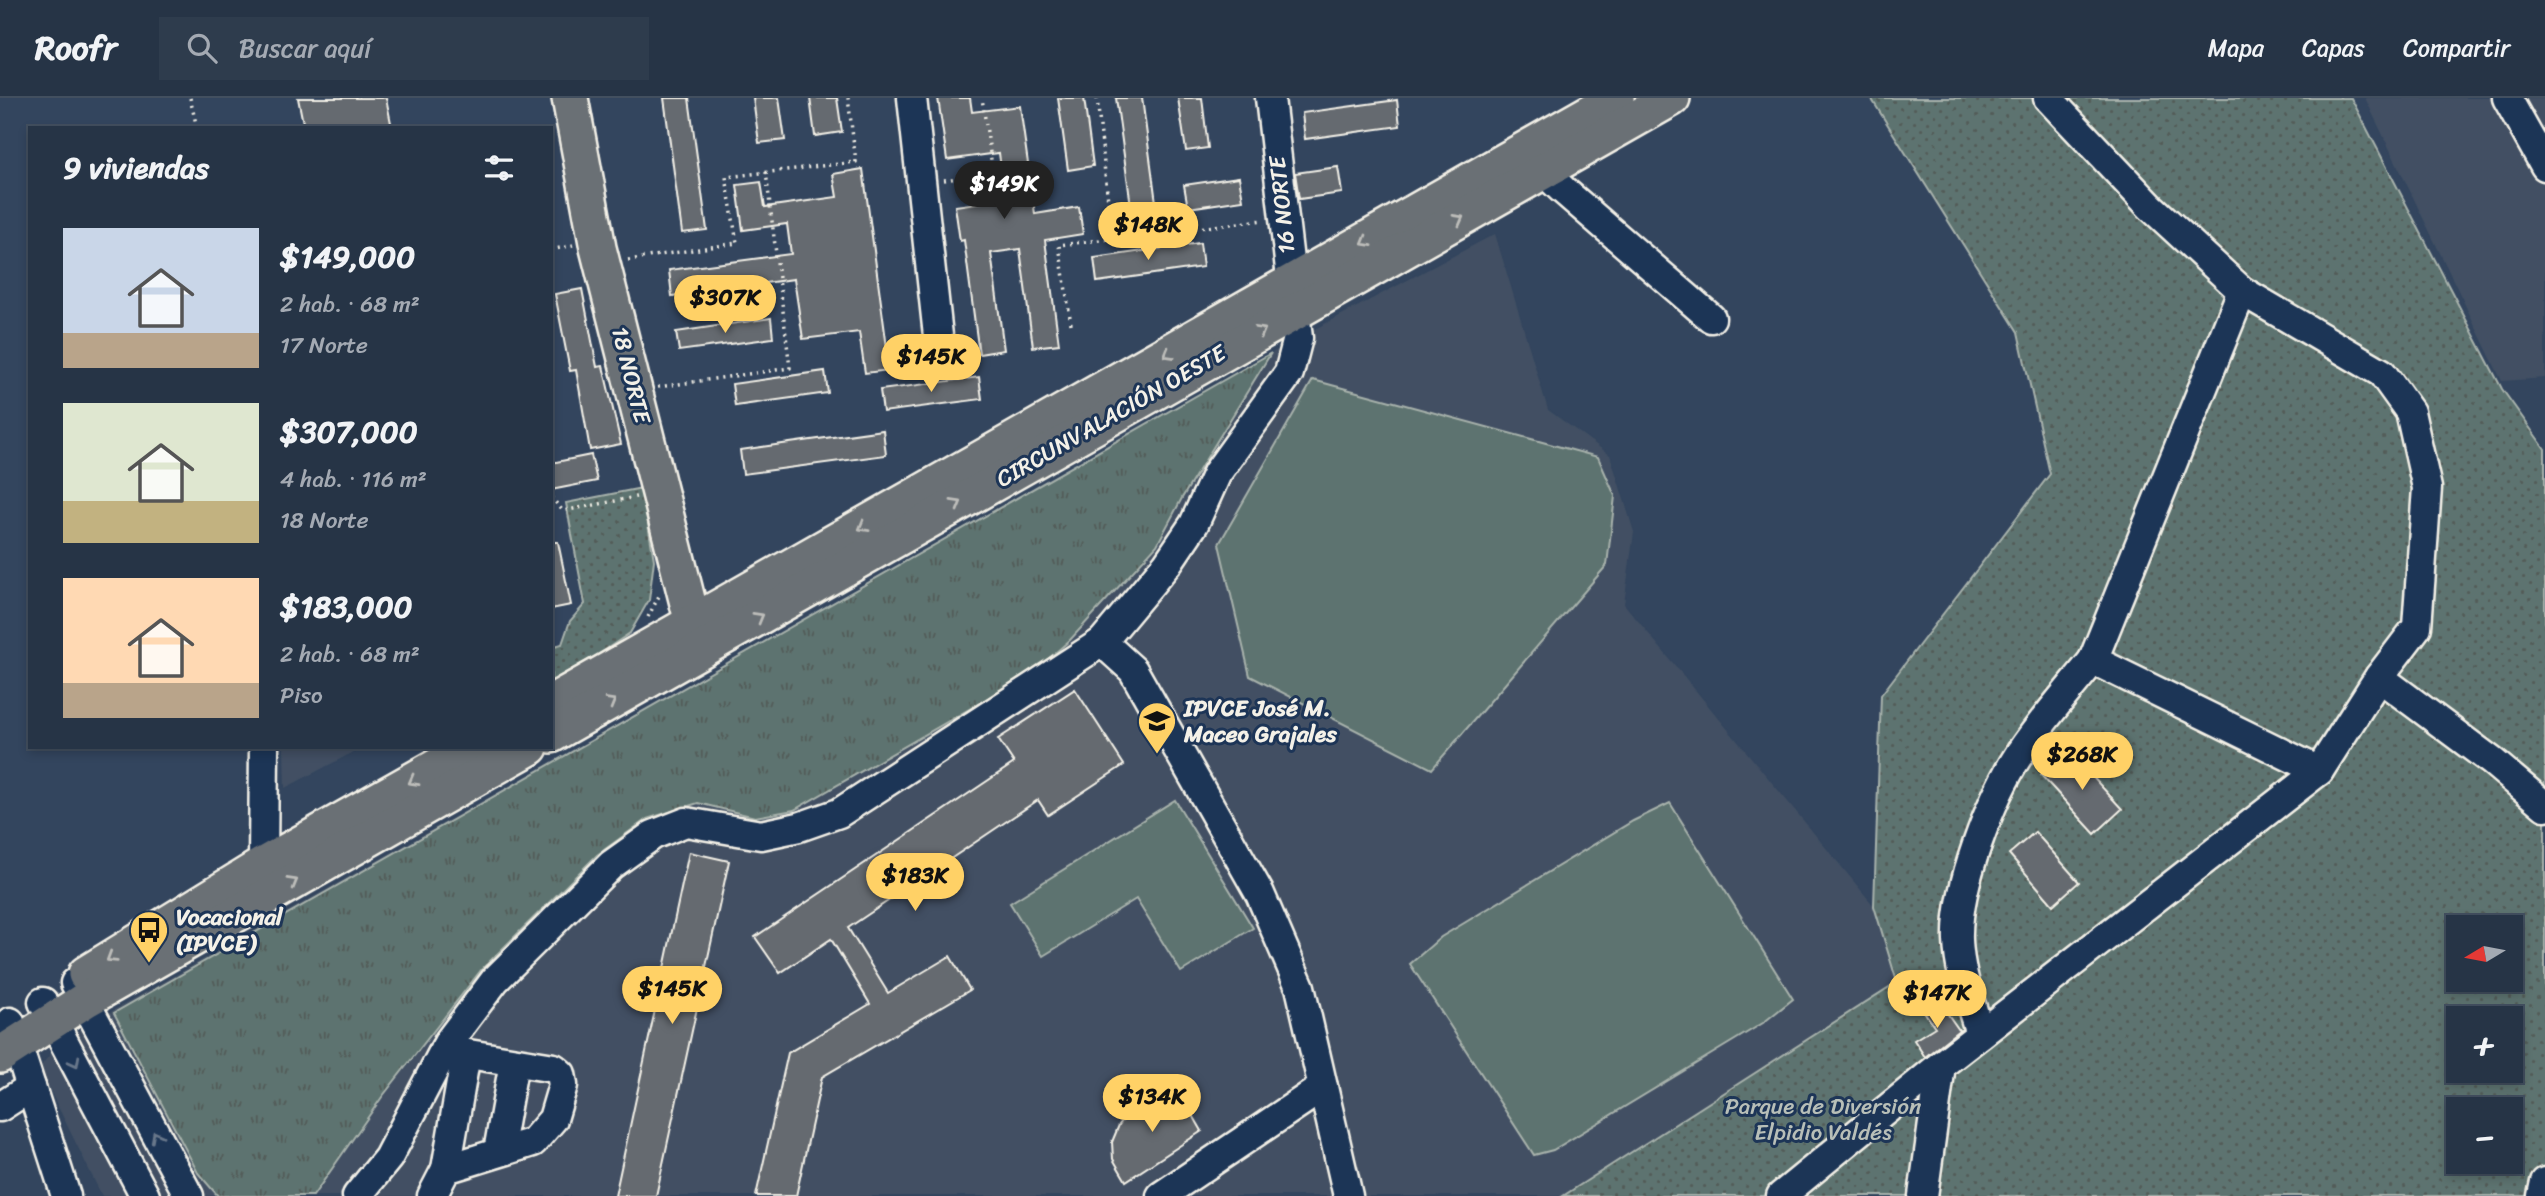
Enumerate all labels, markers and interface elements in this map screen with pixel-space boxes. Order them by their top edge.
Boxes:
search box [159,17,649,80]
text: Roofr [35,19,117,77]
text: Buscar aquí [239,25,371,71]
text: Mapa [2208,27,2264,69]
text: Capas [2302,27,2365,69]
text: Compartir [2403,27,2510,69]
icon: search [183,29,221,67]
text: 9 viviendas [63,141,209,195]
icon: filters [480,149,518,187]
street label: 16 NORTE [1256,153,1308,256]
pin: $149K [955,162,1053,221]
text: $149K [970,163,1038,204]
pin: $148K [1099,202,1197,262]
text: $148K [1114,204,1182,245]
one-way arrow [1451,214,1464,227]
text: $149,000 [280,230,415,284]
one-way arrow [1360,234,1373,247]
icon: home [119,256,203,340]
pin: $307K [676,275,774,335]
text: $307K [690,277,760,318]
text: 2 hab. · 68 m² [280,284,420,325]
street label: 18 NORTE [599,322,663,429]
text: 17 Norte [280,325,368,366]
one-way arrow [1253,326,1266,339]
street label: CIRCUNVALACIÓN OESTE [988,333,1235,499]
pin: $145K [882,334,980,394]
text: $145K [897,336,965,377]
one-way arrow [1163,346,1175,359]
text: $307,000 [280,405,418,459]
icon: home [119,431,203,515]
text: 4 hab. · 116 m² [280,459,427,500]
one-way arrow [950,499,962,512]
text: 18 Norte [280,500,369,541]
one-way arrow [858,519,871,532]
text: $183,000 [280,580,413,634]
icon: home [119,606,203,690]
one-way arrow [752,612,765,625]
text: 2 hab. · 68 m² [280,634,420,675]
text: Piso [280,675,323,716]
place label: IPVCE José M. Maceo Grajales [1183,688,1337,755]
one-way arrow [603,697,616,710]
school or university icon: IPVCE José M. Maceo Grajales [1136,700,1178,755]
pin: $268K [2033,732,2131,792]
text: $268K [2047,734,2117,775]
one-way arrow [407,773,420,786]
pin: $183K [866,854,964,913]
text: $183K [882,855,948,896]
one-way arrow [286,877,299,890]
place label: Vocacional (IPVCE) [176,897,284,964]
bus stop icon: Vocacional (IPVCE) [128,909,170,964]
north arrow [2446,915,2524,992]
map controls [2446,915,2523,1174]
one-way arrow [106,950,119,963]
pin: $145K [623,967,721,1026]
text: $145K [638,968,706,1009]
pin: $147K [1888,970,1986,1030]
text: $147K [1904,972,1970,1013]
button: + [2446,1006,2523,1083]
one-way arrow [67,1055,80,1067]
pin: $134K [1103,1074,1201,1134]
text: $134K [1119,1076,1185,1117]
park label: Parque de Diversión Elpidio Valdés [1725,1086,1921,1153]
button: − [2446,1097,2523,1174]
one-way arrow [151,1131,165,1143]

